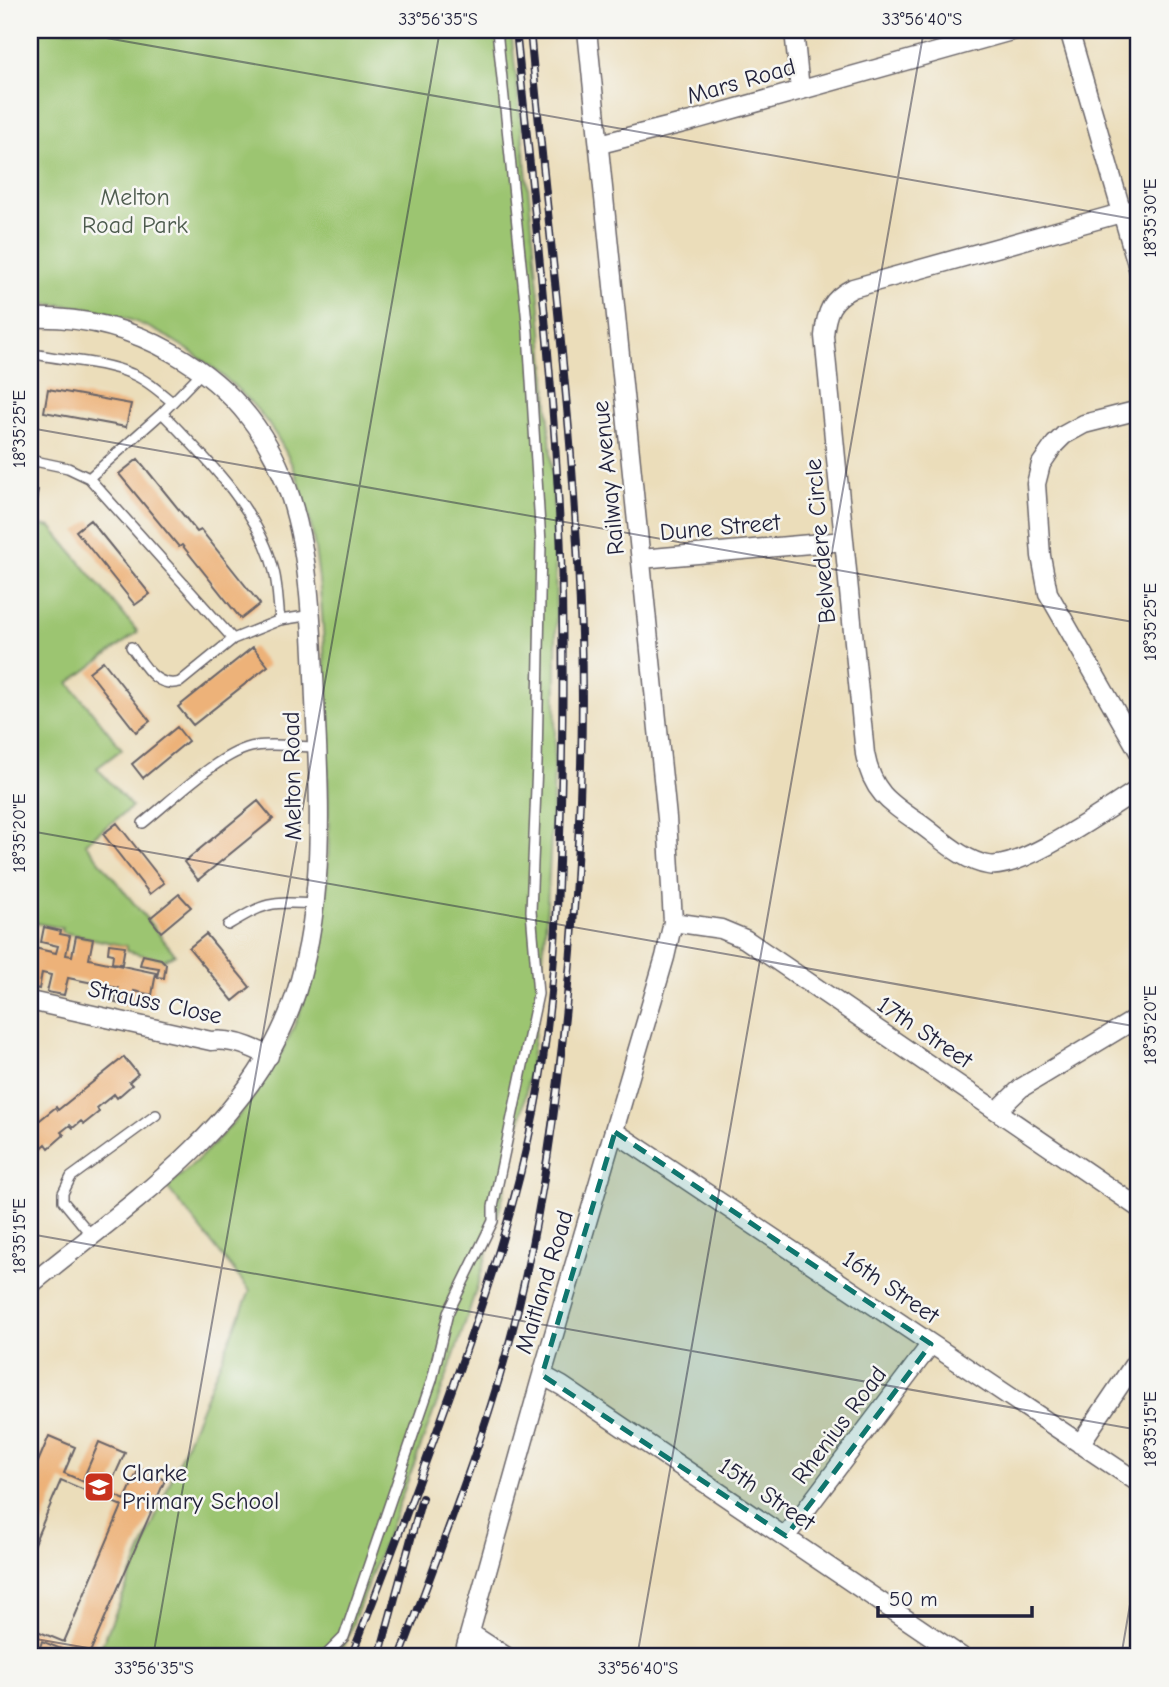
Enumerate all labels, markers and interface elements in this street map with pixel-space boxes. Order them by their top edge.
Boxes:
text: 33°56'35"S [398,9,478,30]
text: 33°56'40"S [882,9,962,30]
street label: Mars Road [683,52,799,110]
text: 18°35'30"E [1140,178,1161,258]
park label: Melton Road Park [82,183,188,239]
text: 18°35'25"E [9,390,30,468]
street label: Railway Avenue [586,399,630,557]
street label: Belvedere Circle [799,457,841,625]
street label: Dune Street [659,508,782,546]
text: 18°35'25"E [1140,583,1161,661]
street label: Melton Road [277,711,307,841]
text: 18°35'20"E [9,793,30,873]
street label: Strauss Close [85,974,225,1030]
text: 18°35'20"E [1140,985,1161,1065]
street label: 17th Street [872,990,979,1075]
text: 18°35'15"E [9,1198,30,1274]
street label: Maitland Road [509,1207,579,1357]
street label: 16th Street [837,1245,946,1330]
street label: Rhenius Road [786,1361,892,1489]
text: 18°35'15"E [1140,1391,1161,1467]
street label: 15th Street [713,1452,822,1537]
place label: Clarke Primary School [122,1459,279,1515]
school or university icon: Clarke Primary School [82,1470,116,1504]
scale bar [878,1575,1032,1619]
text: 50 m [889,1587,938,1611]
text: 33°56'35"S [114,1658,194,1679]
text: 33°56'40"S [598,1658,678,1679]

